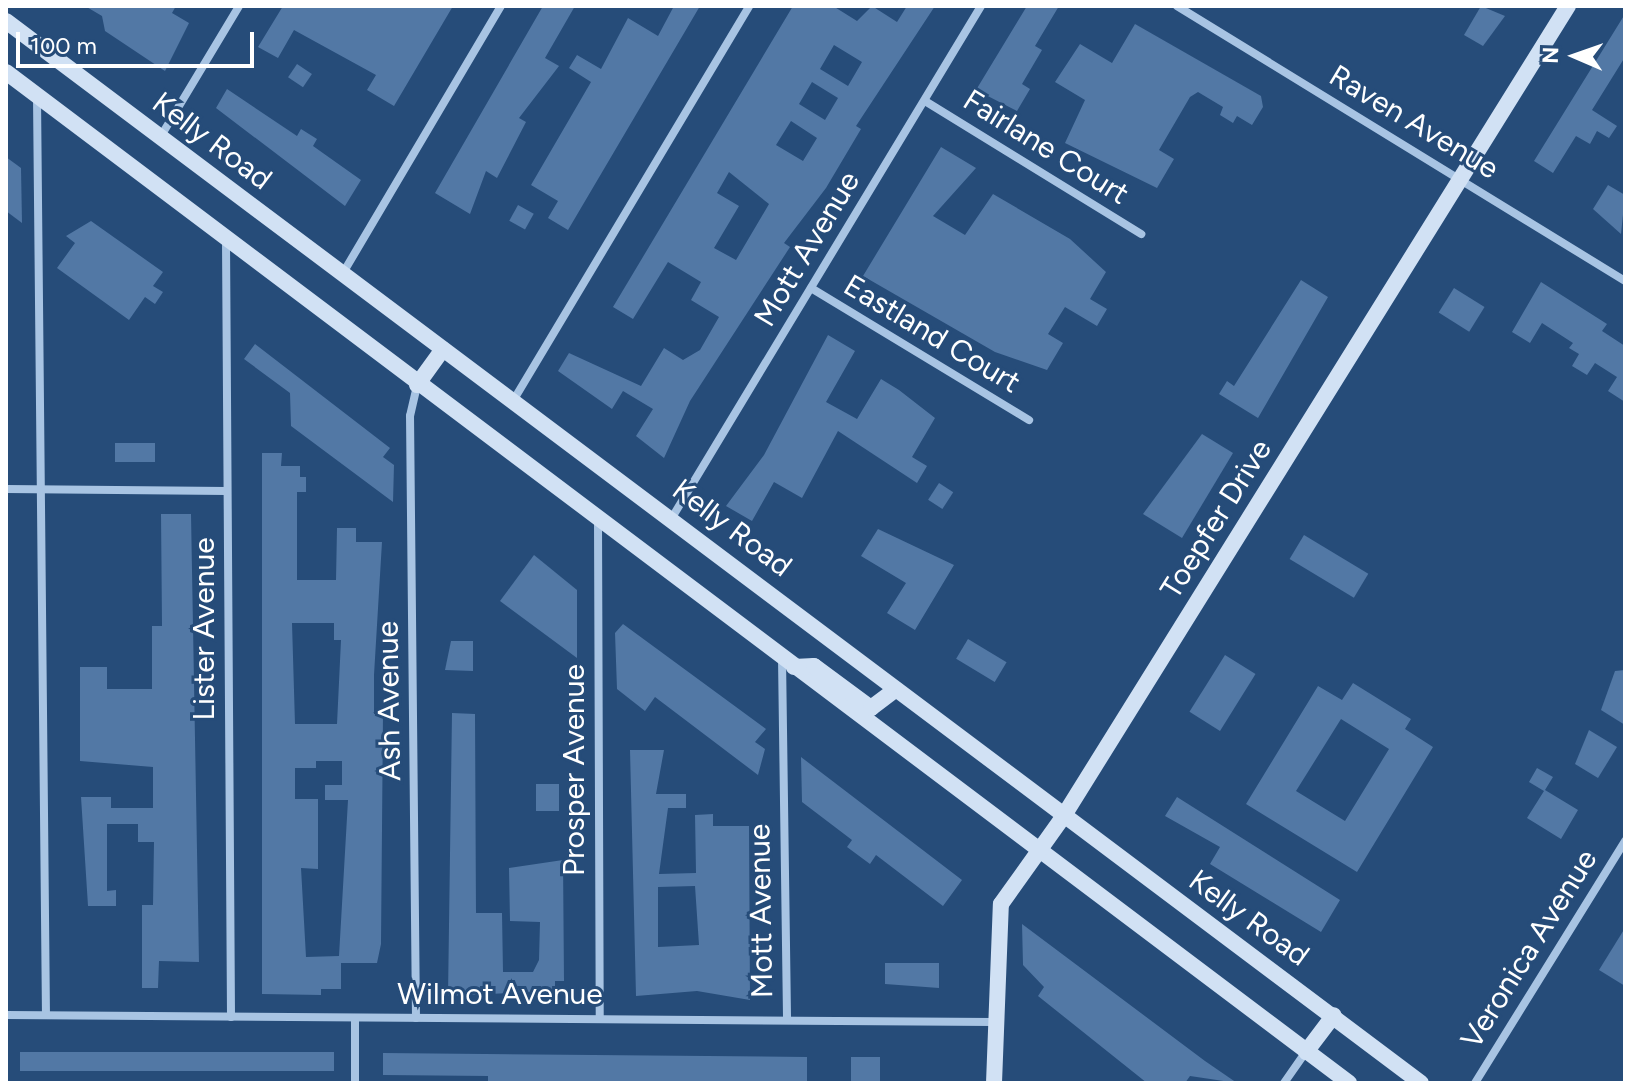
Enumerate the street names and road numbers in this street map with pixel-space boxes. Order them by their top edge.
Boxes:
street label: Raven Avenue [1323,57,1505,187]
street label: Fairlane Court [957,82,1135,212]
street label: Kelly Road [145,85,279,197]
street label: Mott Avenue [747,165,867,333]
street label: Eastland Court [837,267,1027,401]
street label: Toepfer Drive [1153,433,1279,605]
street label: Kelly Road [665,472,799,584]
street label: Lister Avenue [186,537,222,721]
street label: Ash Avenue [370,621,408,781]
street label: Prosper Avenue [556,664,592,876]
street label: Mott Avenue [741,824,781,998]
street label: Veronica Avenue [1453,843,1605,1055]
street label: Kelly Road [1182,862,1316,974]
street label: Wilmot Avenue [397,976,603,1012]

